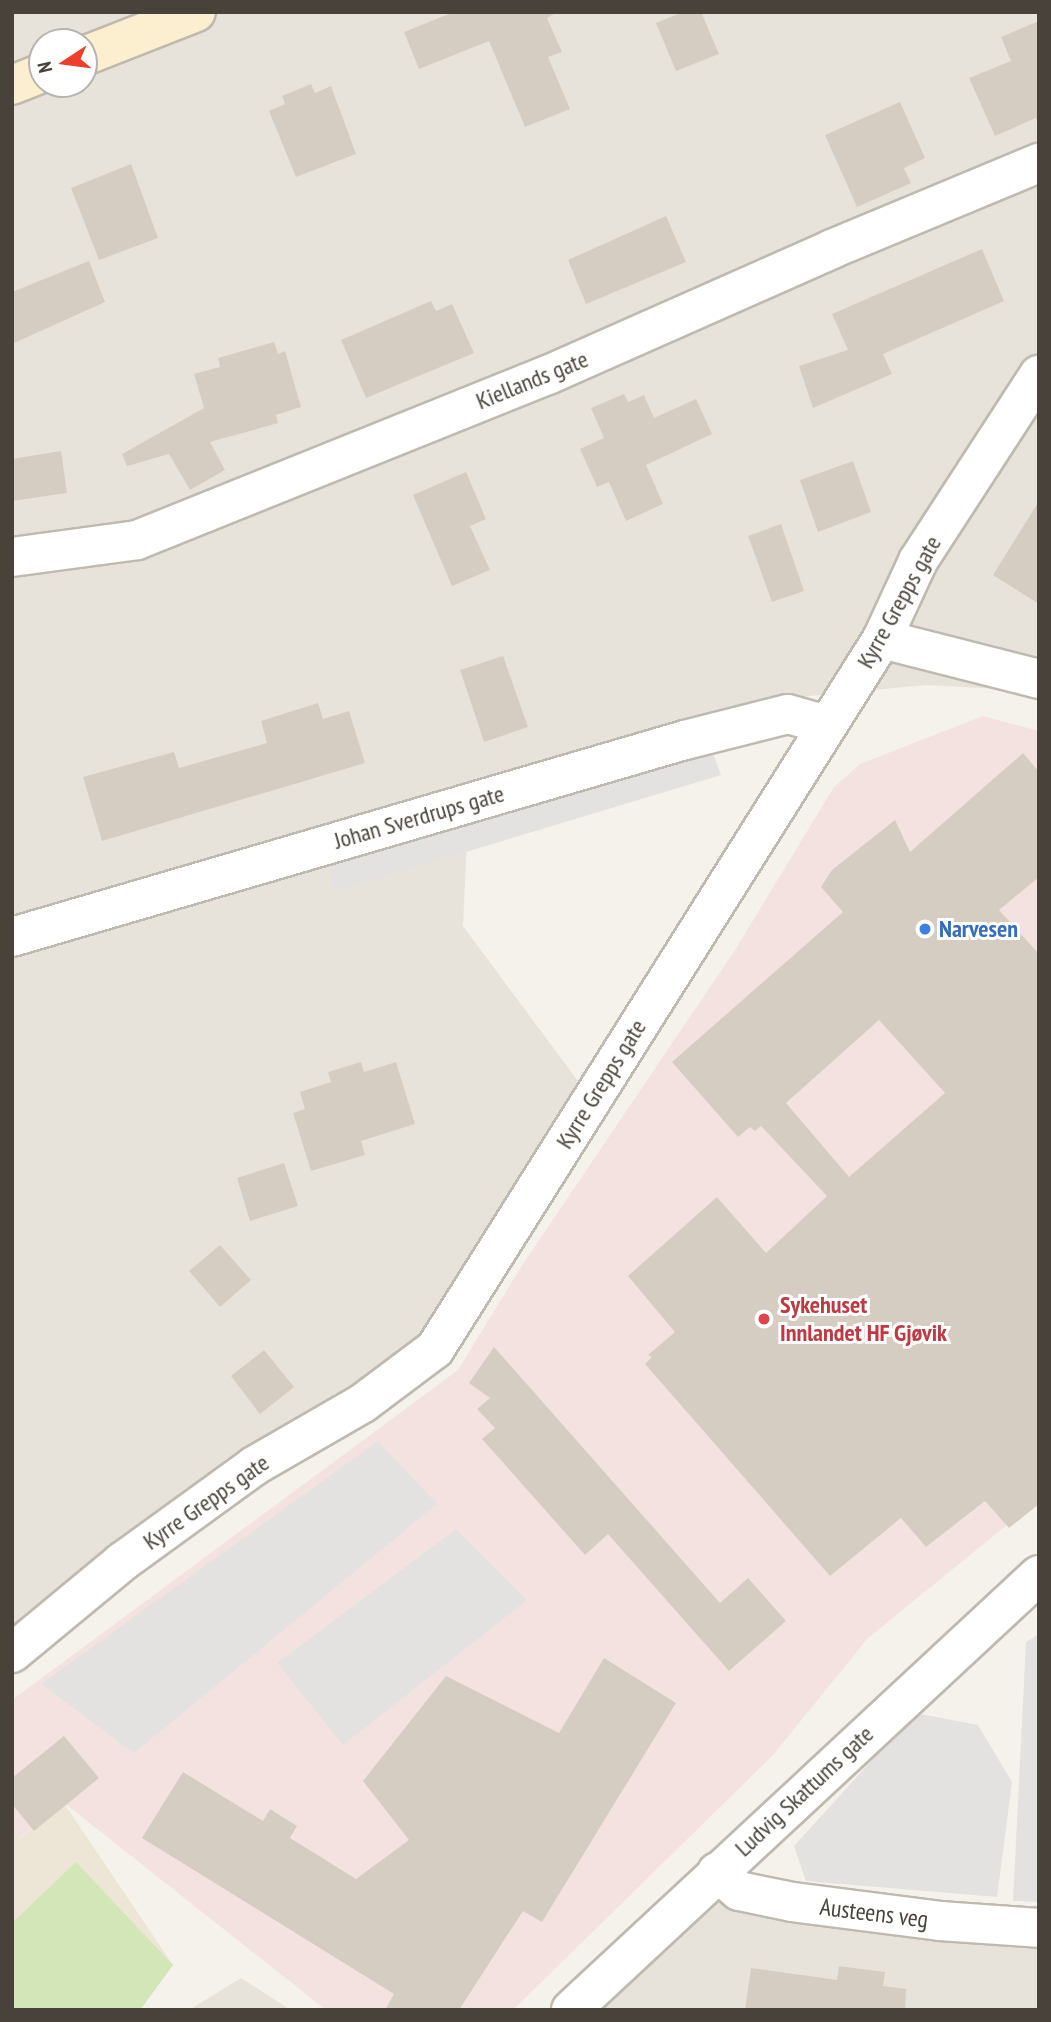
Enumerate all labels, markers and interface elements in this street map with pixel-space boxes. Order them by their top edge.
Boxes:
north arrow [28,28,98,98]
text: N [32,60,57,75]
street label: Kiellands gate [472,345,592,415]
street label: Kyrre Grepps gate [851,531,947,673]
street label: Johan Sverdrups gate [331,779,507,855]
place label: Narvesen [939,915,1018,943]
marker: Narvesen [917,921,933,937]
street label: Kyrre Grepps gate [550,1014,652,1154]
place label: Sykehuset Innlandet HF Gjøvik [780,1291,947,1347]
marker: Sykehuset Innlandet HF Gjøvik [754,1309,774,1329]
street label: Kyrre Grepps gate [138,1448,274,1556]
street label: Ludvig Skattums gate [729,1720,879,1862]
street label: Austeens veg [818,1892,930,1934]

